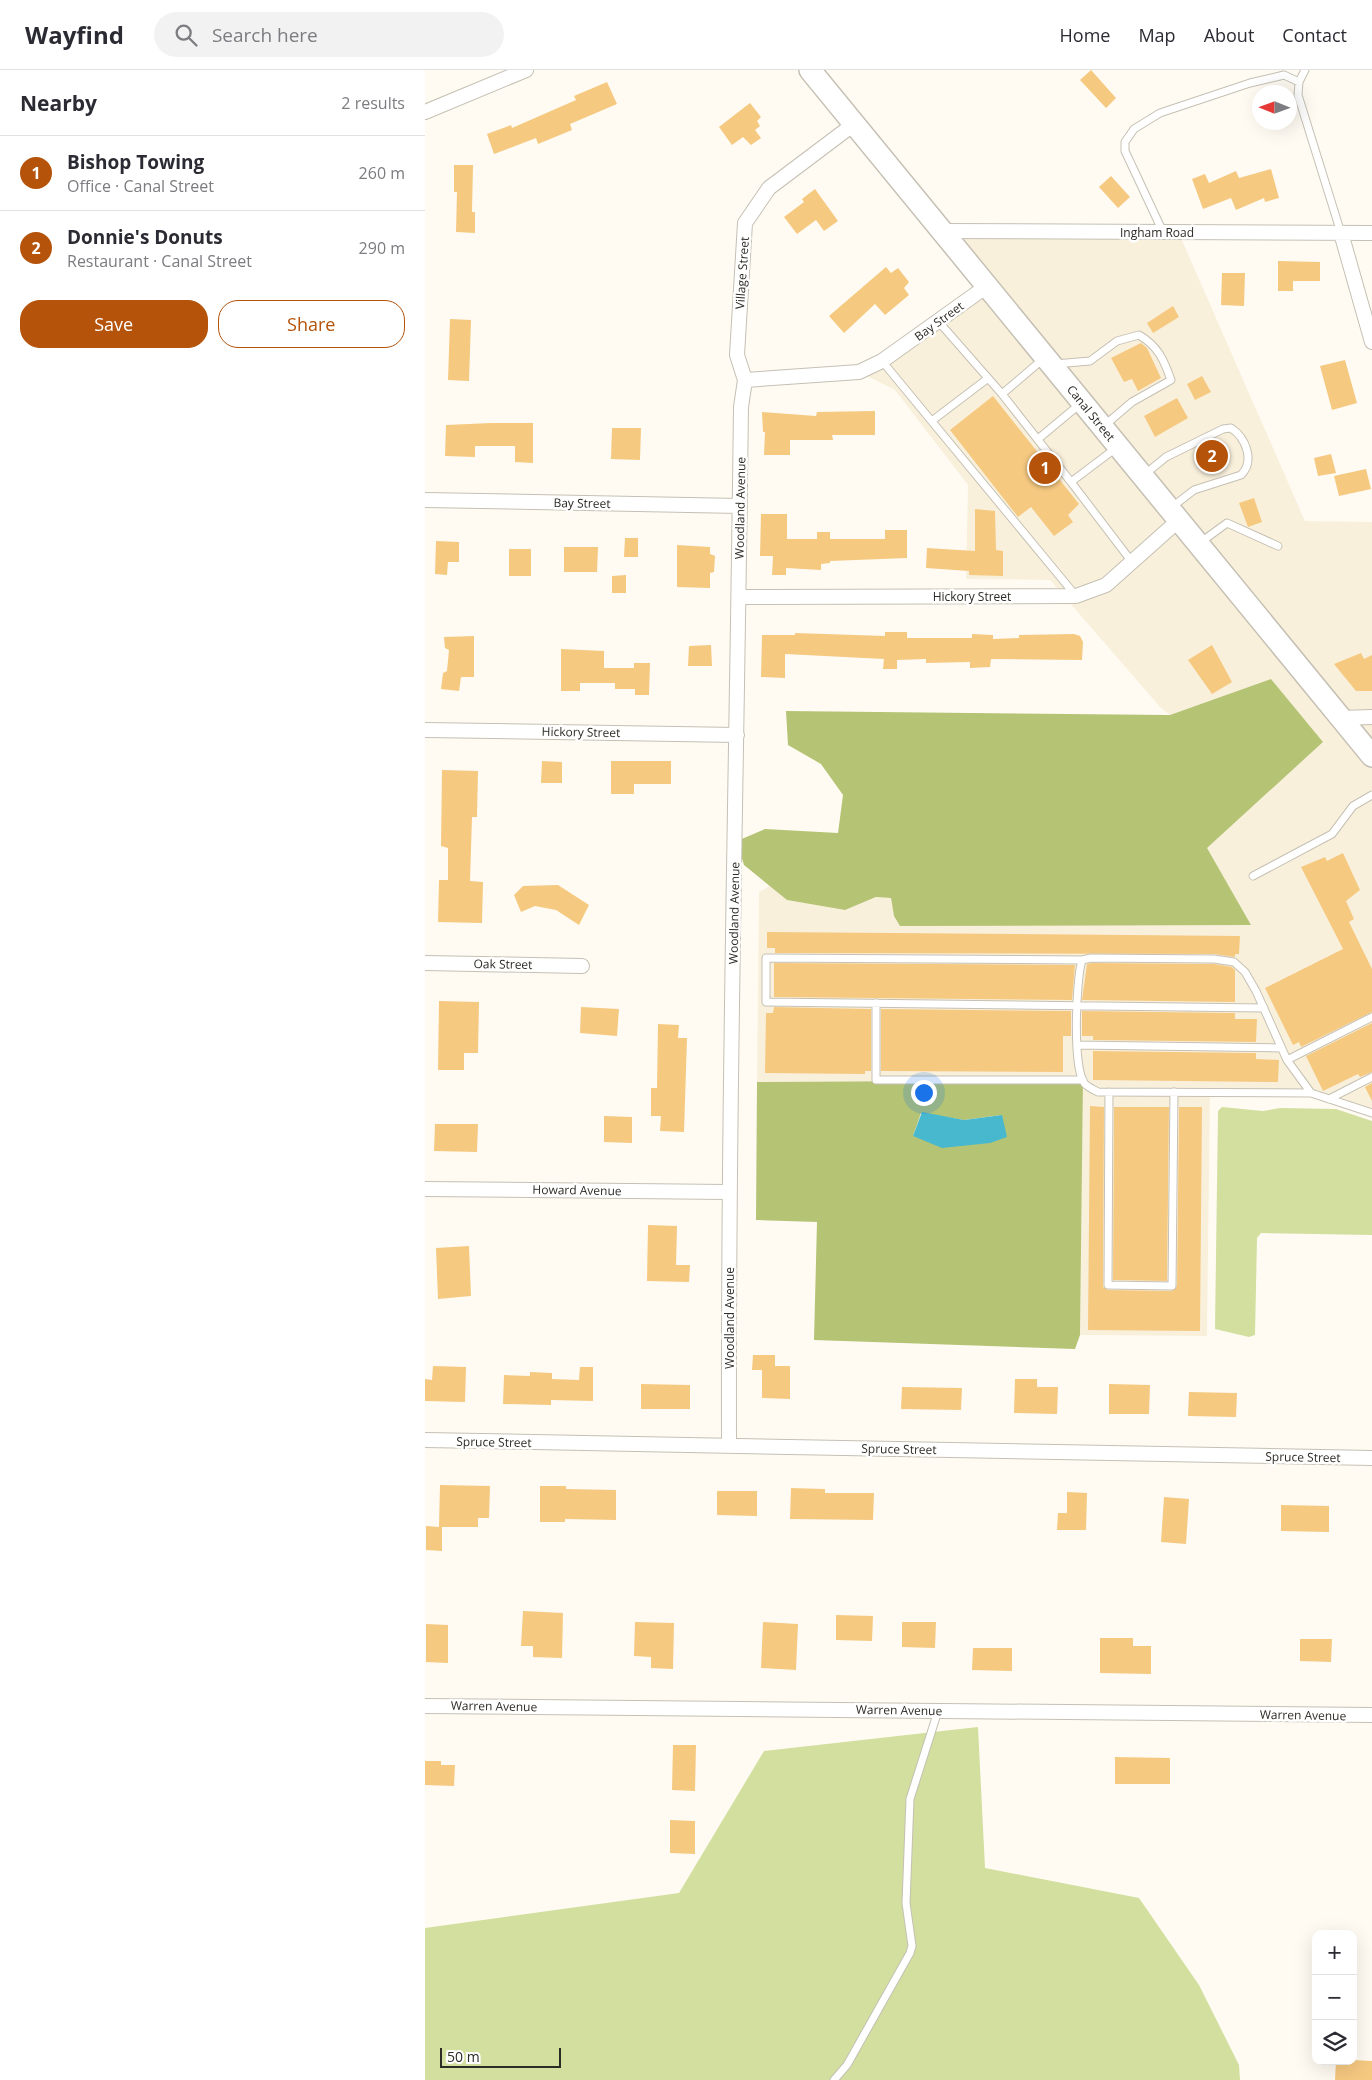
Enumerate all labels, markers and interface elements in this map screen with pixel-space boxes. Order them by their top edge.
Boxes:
search box [154,12,504,57]
text: Wayfind [25,18,124,51]
icon: search [172,21,200,49]
text: Search here [212,22,318,48]
text: Home [1060,23,1110,47]
text: Map [1138,23,1176,47]
text: About [1204,23,1254,47]
text: Contact [1282,23,1347,47]
north arrow [1252,85,1297,130]
text: Nearby [20,89,97,117]
text: 2 results [341,92,405,114]
text: Bishop Towing [67,149,204,175]
text: 1 [31,162,41,184]
text: 260 m [359,162,405,184]
text: Office · Canal Street [67,175,214,197]
text: Donnie's Donuts [67,224,223,250]
street label: Ingham Road [1120,224,1194,241]
street label: Village Street [731,236,753,310]
text: 2 [31,237,41,259]
text: 290 m [359,237,405,259]
text: Restaurant · Canal Street [67,250,252,272]
street label: Bay Street [911,297,967,345]
button: Save [20,300,208,348]
button: Share [218,300,405,348]
street label: Canal Street [1063,381,1119,445]
pin: 2 [1196,437,1228,475]
pin: 1 [1029,449,1061,487]
street label: Woodland Avenue [731,457,749,559]
street label: Bay Street [553,494,611,512]
street label: Hickory Street [933,588,1011,605]
street label: Hickory Street [542,723,620,741]
street label: Woodland Avenue [725,862,743,964]
street label: Oak Street [473,955,533,973]
your location [911,1080,937,1106]
street label: Howard Avenue [532,1181,622,1199]
street label: Woodland Avenue [721,1267,738,1369]
street label: Spruce Street [456,1433,532,1451]
street label: Spruce Street [861,1440,937,1458]
street label: Spruce Street [1265,1448,1341,1466]
street label: Warren Avenue [451,1697,538,1715]
street label: Warren Avenue [856,1701,943,1719]
street label: Warren Avenue [1260,1706,1347,1724]
map controls [1312,1930,1357,2065]
button: + [1312,1930,1357,1975]
button: − [1312,1975,1357,2020]
button: layers [1312,2020,1357,2065]
scale bar [440,2045,561,2068]
text: 50 m [447,2047,480,2066]

